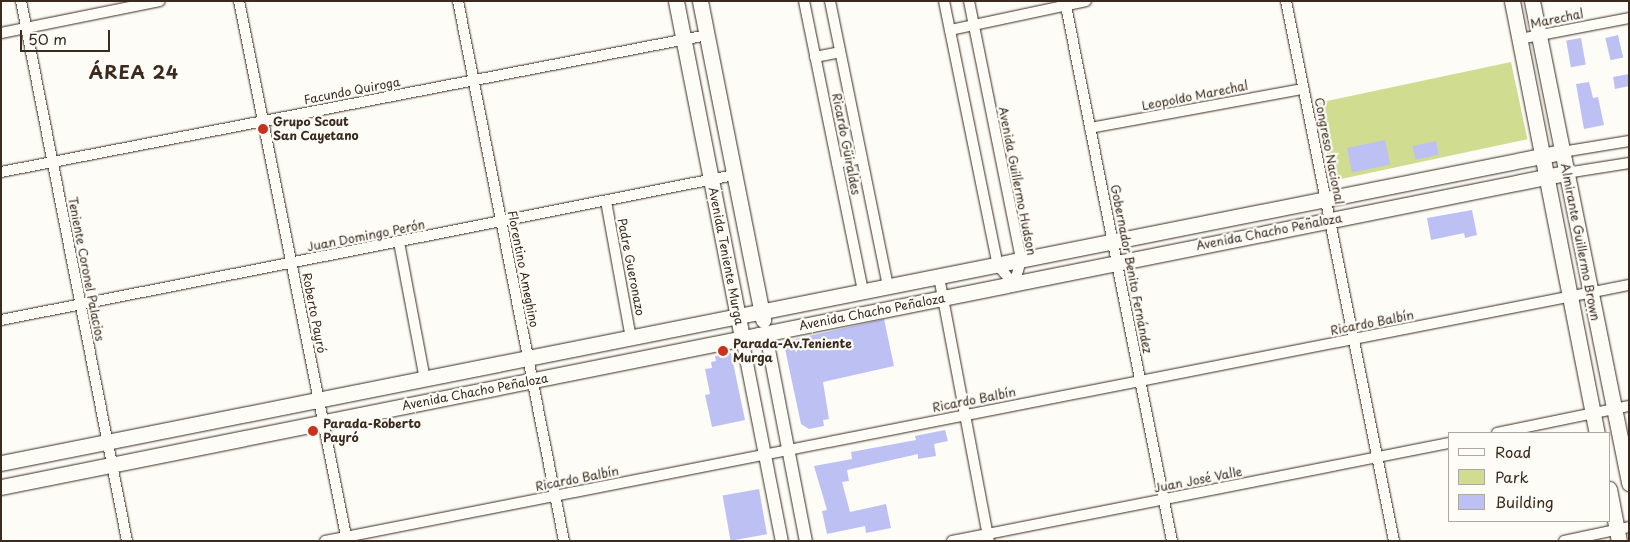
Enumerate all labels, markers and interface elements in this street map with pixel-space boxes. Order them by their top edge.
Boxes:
street label: Marechal [1529,7,1585,31]
scale bar [22,20,112,52]
text: 50 m [28,27,67,50]
district label: ÁREA 24 [89,61,179,83]
street label: Facundo Quiroga [302,75,402,107]
street label: Leopoldo Marechal [1140,79,1250,113]
street label: Ricardo Güiraldes [829,92,863,196]
street label: Congreso Nacional [1312,96,1346,206]
street label: Avenida Guillermo Hudson [995,105,1039,257]
place label: Grupo Scout San Cayetano [273,115,358,143]
marker: Grupo Scout San Cayetano [257,123,269,135]
street label: Almirante Guillermo Brown [1558,163,1602,321]
street label: Gobernador Benito Fernández [1107,182,1155,356]
street label: Avenida Teniente Murga [706,186,746,326]
street label: Teniente Coronel Palacios [65,195,107,343]
street label: Florentino Ameghino [505,209,541,329]
street label: Avenida Chacho Peñaloza [1195,211,1343,253]
street label: Padre Gueronazo [615,217,647,317]
street label: Juan Domingo Perón [306,218,426,254]
street label: Roberto Payró [299,271,329,355]
street label: Avenida Chacho Peñaloza [798,291,946,333]
street label: Ricardo Balbín [1329,308,1415,338]
place label: Parada-Av.Teniente Murga [733,337,852,365]
marker: Parada-Av.Teniente Murga [717,345,729,357]
street label: Avenida Chacho Peñaloza [401,371,549,413]
street label: Ricardo Balbín [931,385,1017,415]
place label: Parada-Roberto Payró [323,417,421,445]
marker: Parada-Roberto Payró [307,425,319,437]
legend [1448,432,1610,522]
text: Road [1495,440,1531,463]
street label: Ricardo Balbín [534,464,620,494]
street label: Juan José Valle [1153,464,1243,496]
text: Park [1495,465,1529,488]
text: Building [1495,490,1554,513]

